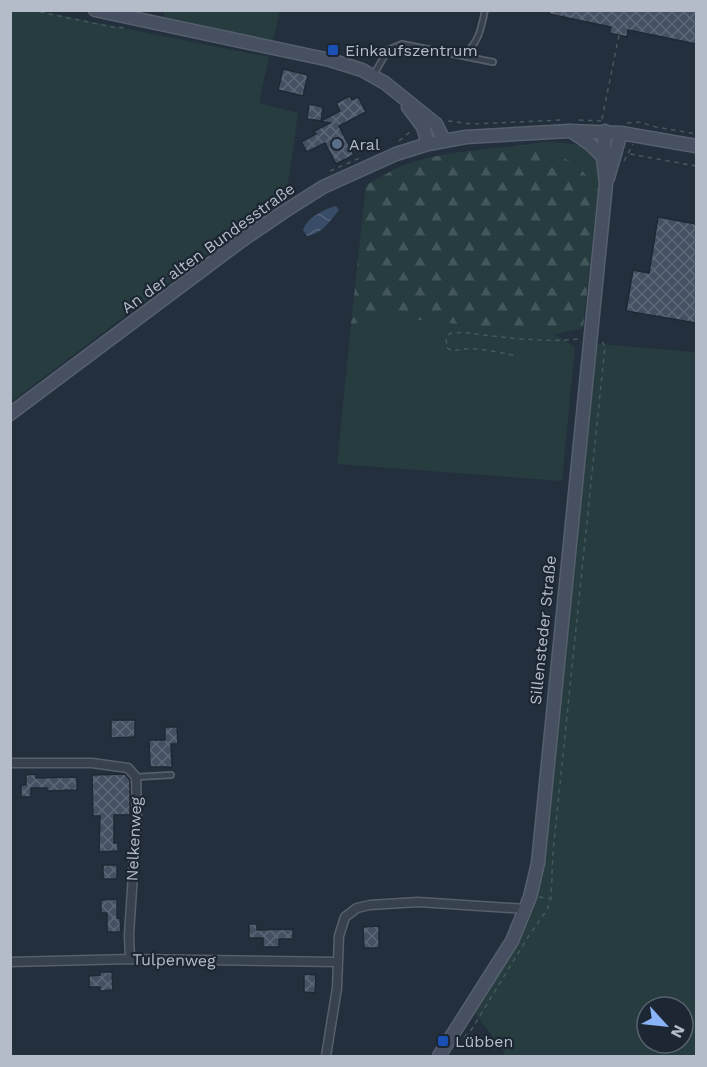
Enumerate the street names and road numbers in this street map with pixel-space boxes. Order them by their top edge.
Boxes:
street label: An der alten Bundesstraße [118,179,298,317]
street label: Sillensteder Straße [526,554,560,706]
street label: Nelkenweg [122,796,146,882]
street label: Tulpenweg [132,950,216,970]

